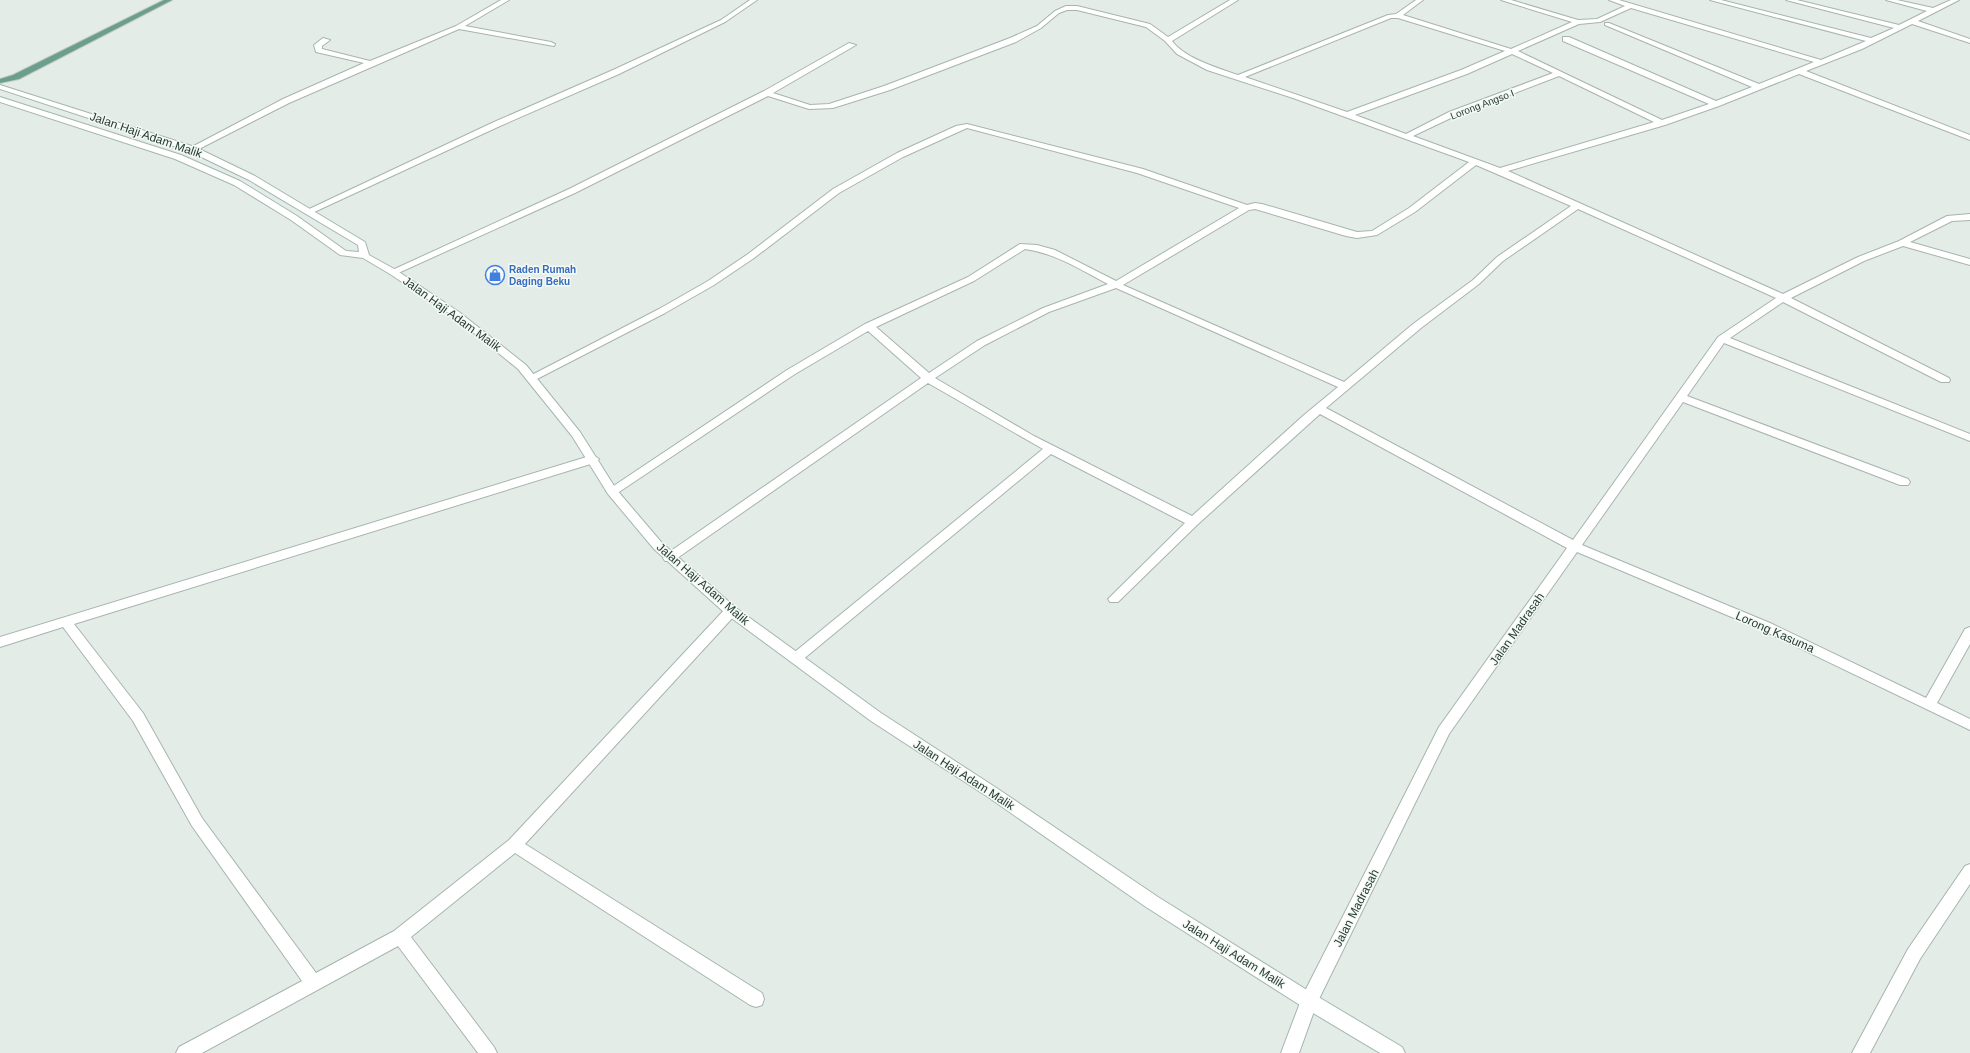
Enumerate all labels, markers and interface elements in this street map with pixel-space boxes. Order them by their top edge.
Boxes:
street label: Lorong Angso I [1449,87,1516,122]
street label: Jalan Haji Adam Malik [88,109,205,161]
shop icon: Raden Rumah Daging Beku [484,264,506,286]
place label: Raden Rumah Daging Beku [509,264,576,287]
street label: Jalan Haji Adam Malik [400,274,505,355]
street label: Jalan Haji Adam Malik [654,540,753,629]
street label: Jalan Madrasah [1487,590,1547,668]
street label: Lorong Kasuma [1733,608,1817,656]
street label: Jalan Haji Adam Malik [911,737,1018,814]
street label: Jalan Madrasah [1330,867,1382,949]
street label: Jalan Haji Adam Malik [1180,917,1289,992]

